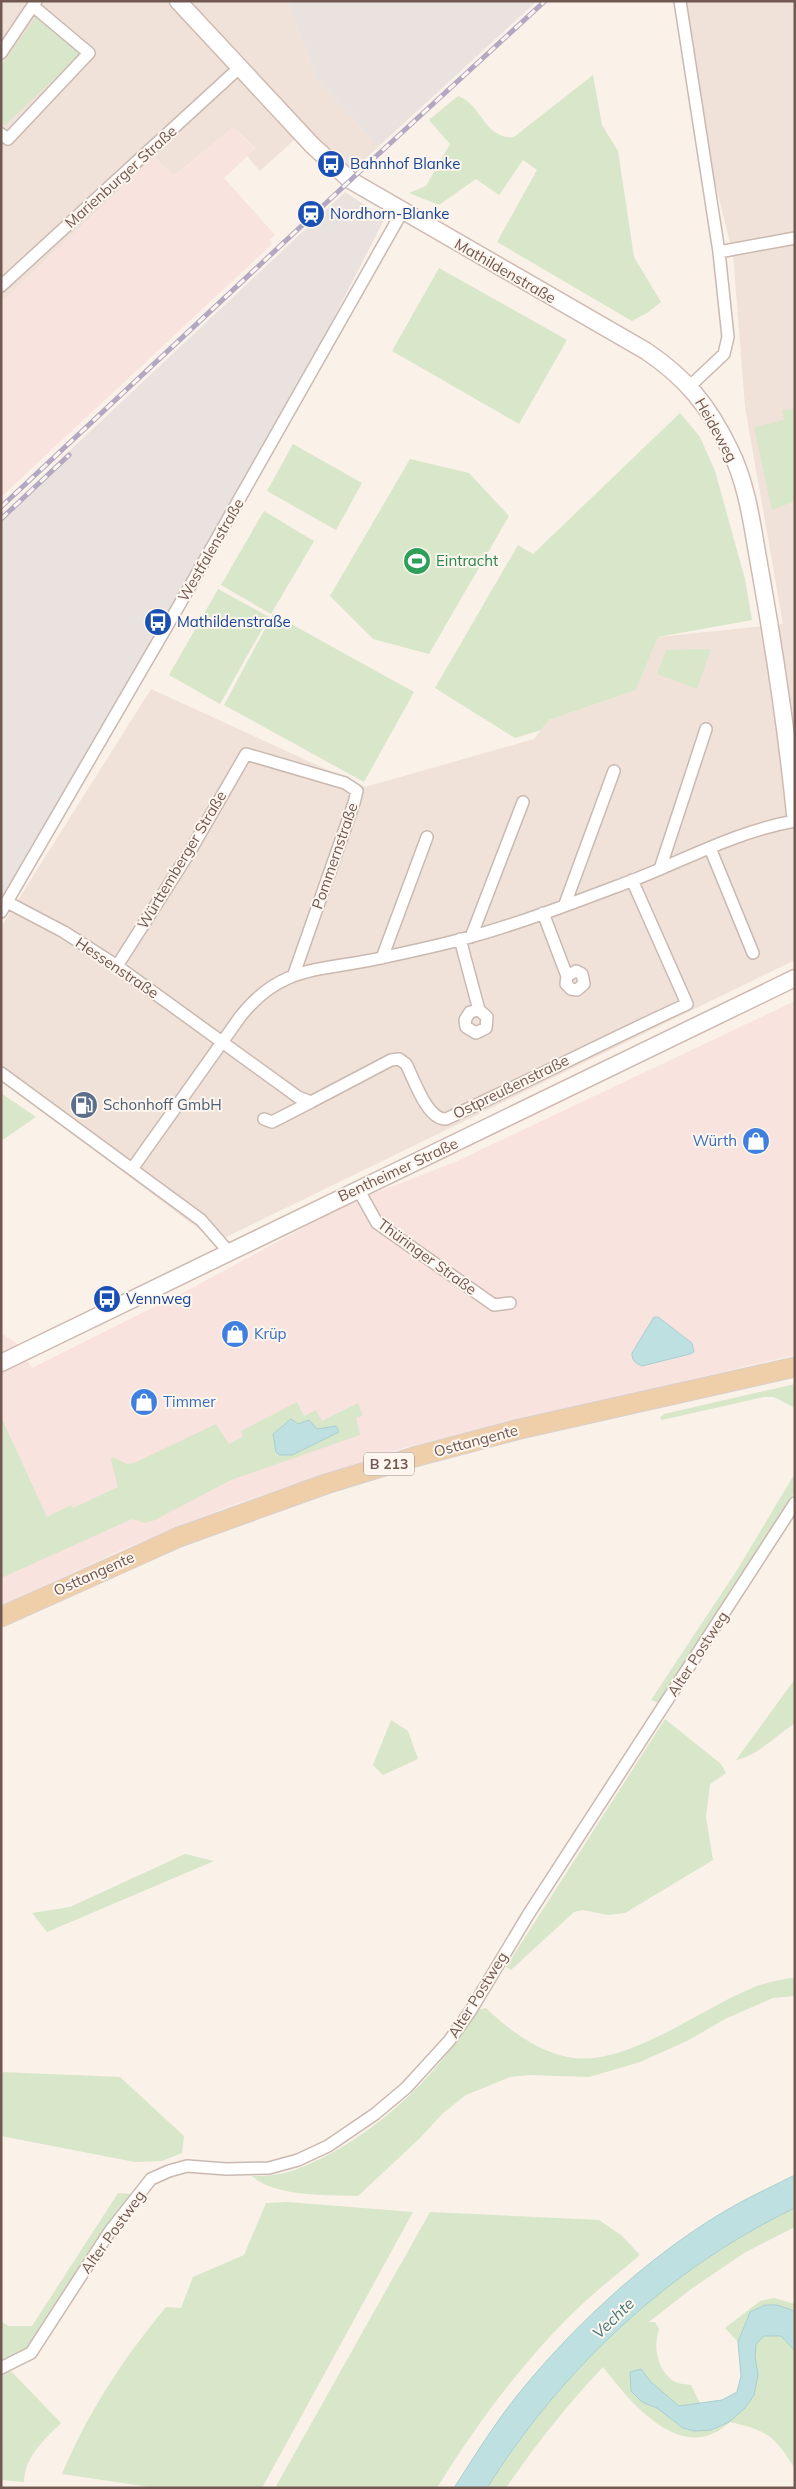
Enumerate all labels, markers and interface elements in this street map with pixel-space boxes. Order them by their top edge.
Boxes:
street label: Marienburger Straße [61,121,181,232]
bus stop icon: Bahnhof Blanke [316,149,346,179]
place label: Bahnhof Blanke [350,154,460,173]
station icon: Nordhorn-Blanke [296,199,326,229]
place label: Nordhorn-Blanke [330,204,449,223]
street label: Mathildenstraße [451,234,559,307]
street label: Heideweg [691,394,742,465]
street label: Westfalenstraße [173,495,248,605]
sports icon: Eintracht [402,546,432,576]
place label: Eintracht [436,551,498,570]
bus stop icon: Mathildenstraße [143,607,173,637]
place label: Mathildenstraße [177,612,291,631]
street label: Württemberger Straße [133,787,230,932]
street label: Pommernstraße [307,800,362,912]
street label: Hessenstraße [72,933,162,1002]
street label: Ostpreußenstraße [450,1050,572,1123]
fuel station icon: Schonhoff GmbH [69,1090,99,1120]
place label: Schonhoff GmbH [103,1095,222,1114]
shop icon: Würth [741,1126,771,1156]
place label: Würth [693,1131,737,1150]
street label: Bentheimer Straße [335,1133,461,1206]
street label: Thüringer Straße [374,1214,480,1299]
bus stop icon: Vennweg [92,1284,122,1314]
place label: Vennweg [126,1289,191,1308]
shop icon: Krüp [220,1319,250,1349]
place label: Krüp [254,1324,287,1343]
shop icon: Timmer [129,1387,159,1417]
place label: Timmer [163,1392,216,1411]
street label: Osttangente [432,1420,520,1461]
road number: B 213 [364,1452,414,1476]
street label: Osttangente [50,1547,137,1600]
street label: Alter Postweg [663,1607,732,1700]
street label: Alter Postweg [444,1948,512,2041]
street label: Alter Postweg [76,2186,149,2277]
water label: Vechte [588,2293,638,2343]

